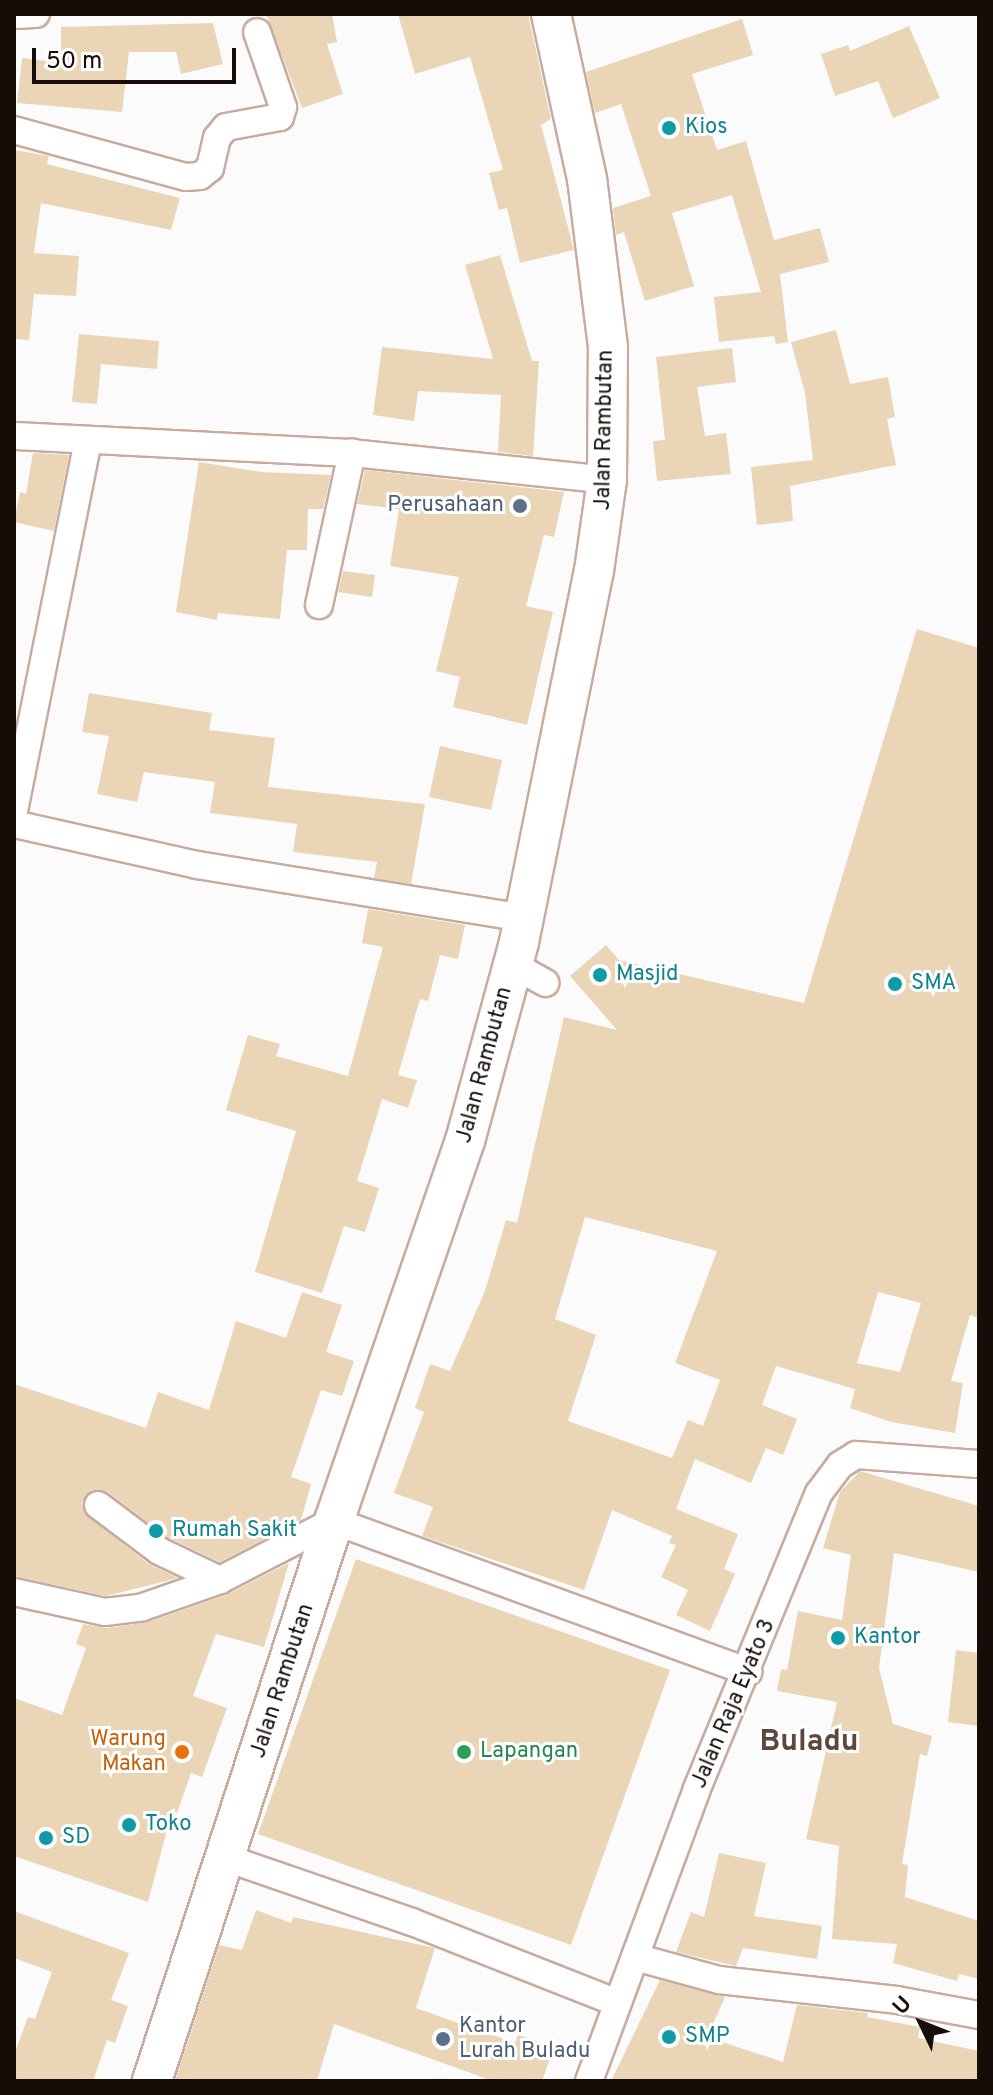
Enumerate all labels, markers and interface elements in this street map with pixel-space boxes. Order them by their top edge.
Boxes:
scale bar [36,32,240,82]
text: 50 m [46,47,102,77]
place label: Kios [685,115,727,141]
marker: Kios [660,119,678,137]
street label: Jalan Rambutan [590,349,620,511]
place label: Perusahaan [387,493,504,519]
marker: Perusahaan [511,497,529,515]
place label: Masjid [616,962,678,988]
marker: Masjid [591,966,609,984]
place label: SMA [911,971,956,997]
marker: SMA [886,975,904,993]
street label: Jalan Rambutan [451,984,519,1146]
place label: Rumah Sakit [172,1518,297,1544]
marker: Rumah Sakit [147,1522,165,1540]
street label: Jalan Rambutan [246,1600,320,1762]
street label: Jalan Raja Eyato 3 [686,1616,782,1792]
place label: Kantor [854,1625,921,1651]
marker: Kantor [829,1629,847,1647]
district label: Buladu [759,1725,859,1761]
place label: Warung Makan [90,1726,166,1778]
place label: Lapangan [480,1739,578,1765]
marker: Warung Makan [173,1743,191,1761]
marker: Lapangan [455,1743,473,1761]
place label: Toko [145,1812,191,1838]
marker: Toko [120,1816,138,1834]
place label: SD [62,1825,90,1851]
marker: SD [37,1829,55,1847]
north arrow [881,1983,961,2063]
text: U [888,1991,918,2021]
place label: Kantor Lurah Buladu [459,2013,590,2064]
place label: SMP [685,2024,730,2050]
marker: SMP [660,2028,678,2046]
marker: Kantor Lurah Buladu [434,2030,452,2048]

